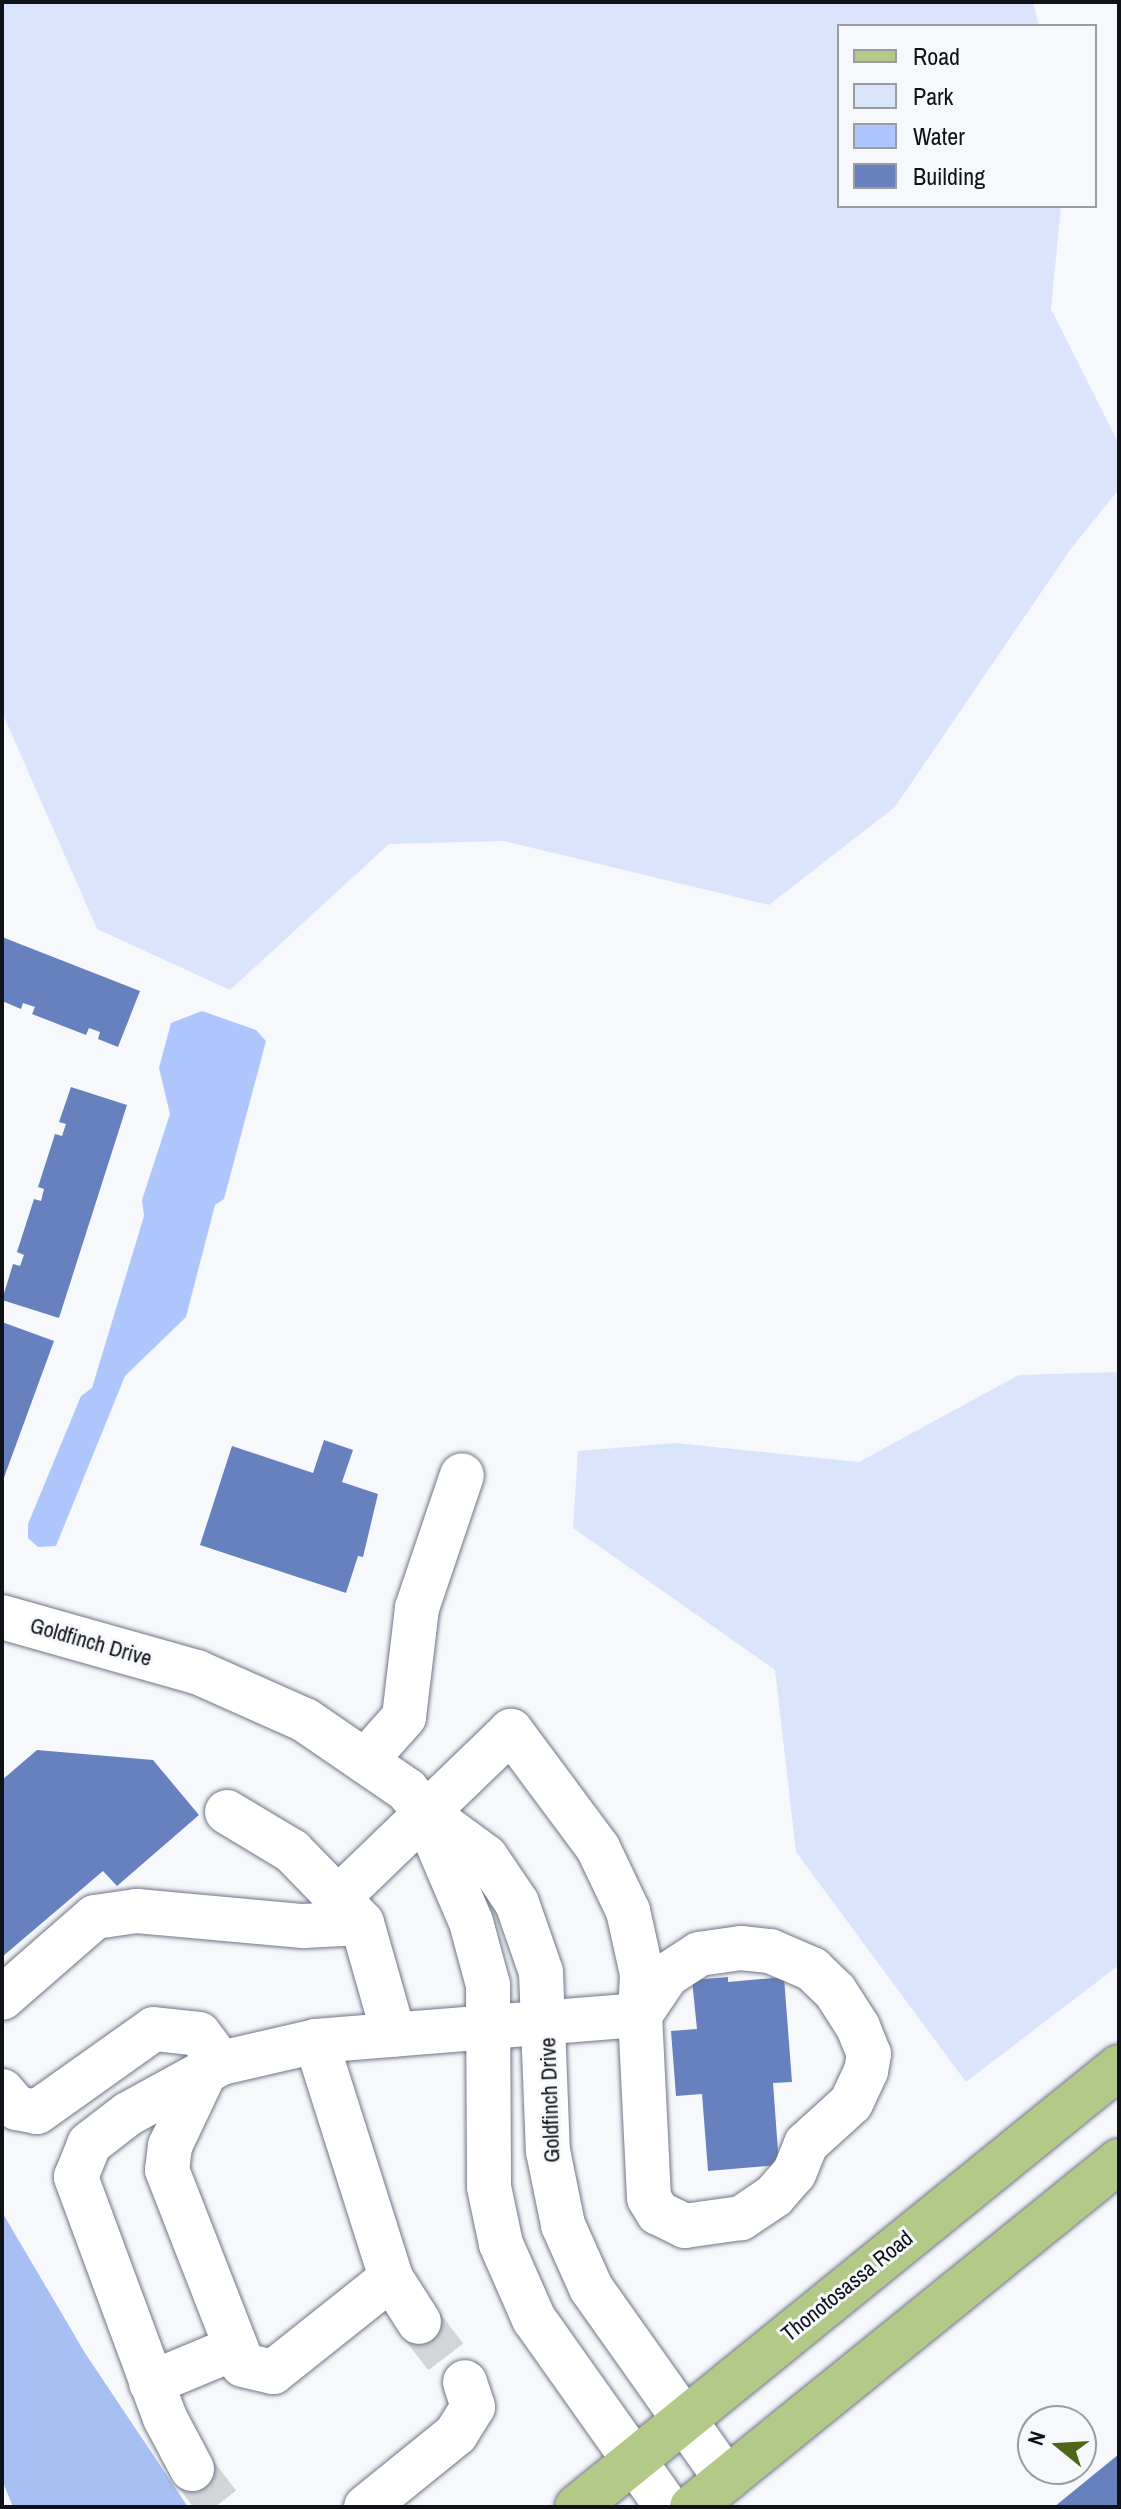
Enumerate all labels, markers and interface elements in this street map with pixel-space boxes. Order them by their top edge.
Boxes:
legend [837,24,1097,208]
text: Road [913,40,960,72]
text: Park [913,80,953,112]
text: Water [913,120,965,152]
text: Building [913,160,985,192]
street label: Goldfinch Drive [27,1612,155,1672]
street label: Goldfinch Drive [535,2037,565,2163]
street label: Thonotosassa Road [776,2225,918,2347]
north arrow [1017,2405,1097,2485]
text: N [1020,2427,1052,2449]

